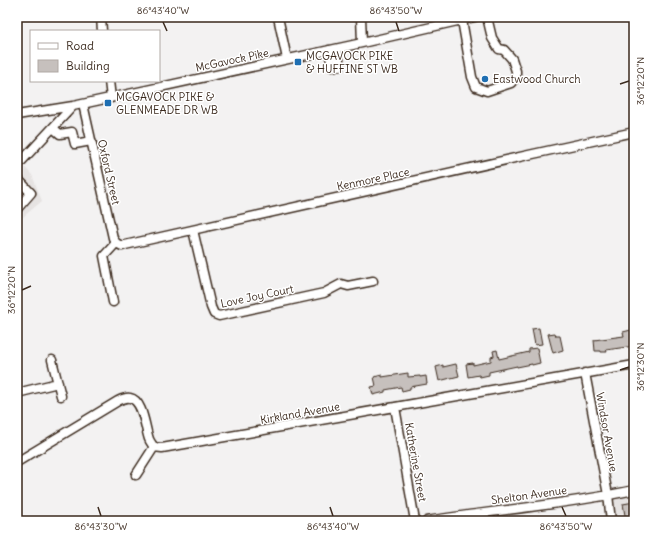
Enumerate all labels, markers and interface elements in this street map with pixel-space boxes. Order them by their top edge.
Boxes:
text: 86°43'40"W [137,4,189,17]
text: 86°43'50"W [370,4,422,17]
legend [30,30,160,82]
text: Road [66,38,94,53]
street label: McGavock Pike [194,45,270,75]
place label: MCGAVOCK PIKE & HUFFINE ST WB [306,49,398,76]
marker: MCGAVOCK PIKE & HUFFINE ST WB [293,57,303,67]
text: 36°12'20"N [634,57,647,105]
text: Building [66,58,110,73]
place label: Eastwood Church [493,72,581,86]
marker: Eastwood Church [480,74,490,84]
place label: MCGAVOCK PIKE & GLENMEADE DR WB [116,90,218,117]
marker: MCGAVOCK PIKE & GLENMEADE DR WB [103,98,113,108]
street label: Oxford Street [95,138,123,206]
street label: Kenmore Place [335,164,411,194]
text: 36°12'20"N [5,266,18,314]
street label: Love Joy Court [219,281,295,311]
text: 36°12'30"N [634,343,647,391]
street label: Windsor Avenue [593,391,621,473]
street label: Kirkland Avenue [259,399,341,427]
street label: Katherine Street [402,421,430,503]
street label: Shelton Avenue [490,483,568,507]
text: 86°43'30"W [75,520,127,533]
text: 86°43'40"W [307,520,359,533]
text: 86°43'50"W [540,520,592,533]

